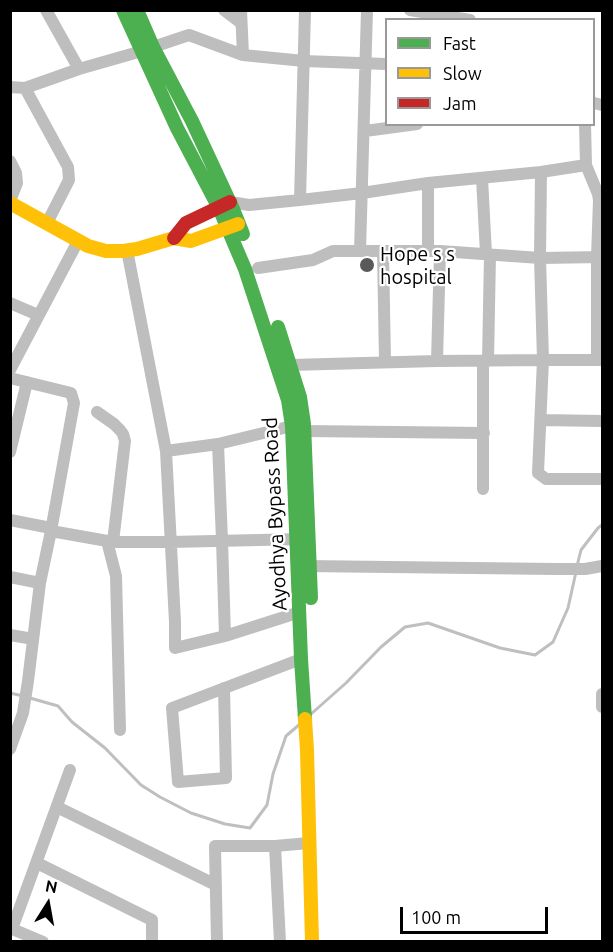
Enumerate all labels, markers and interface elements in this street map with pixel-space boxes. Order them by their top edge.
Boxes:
legend [385,18,595,126]
text: Fast [443,33,476,53]
text: Slow [443,63,482,83]
text: Jam [443,93,477,113]
place label: Hope s s hospital [380,242,455,289]
marker: Hope s s hospital [358,256,376,274]
street label: Ayodhya Bypass Road [258,417,292,611]
north arrow [18,874,78,934]
text: N [44,876,59,896]
scale bar [403,895,552,933]
text: 100 m [411,907,461,927]

